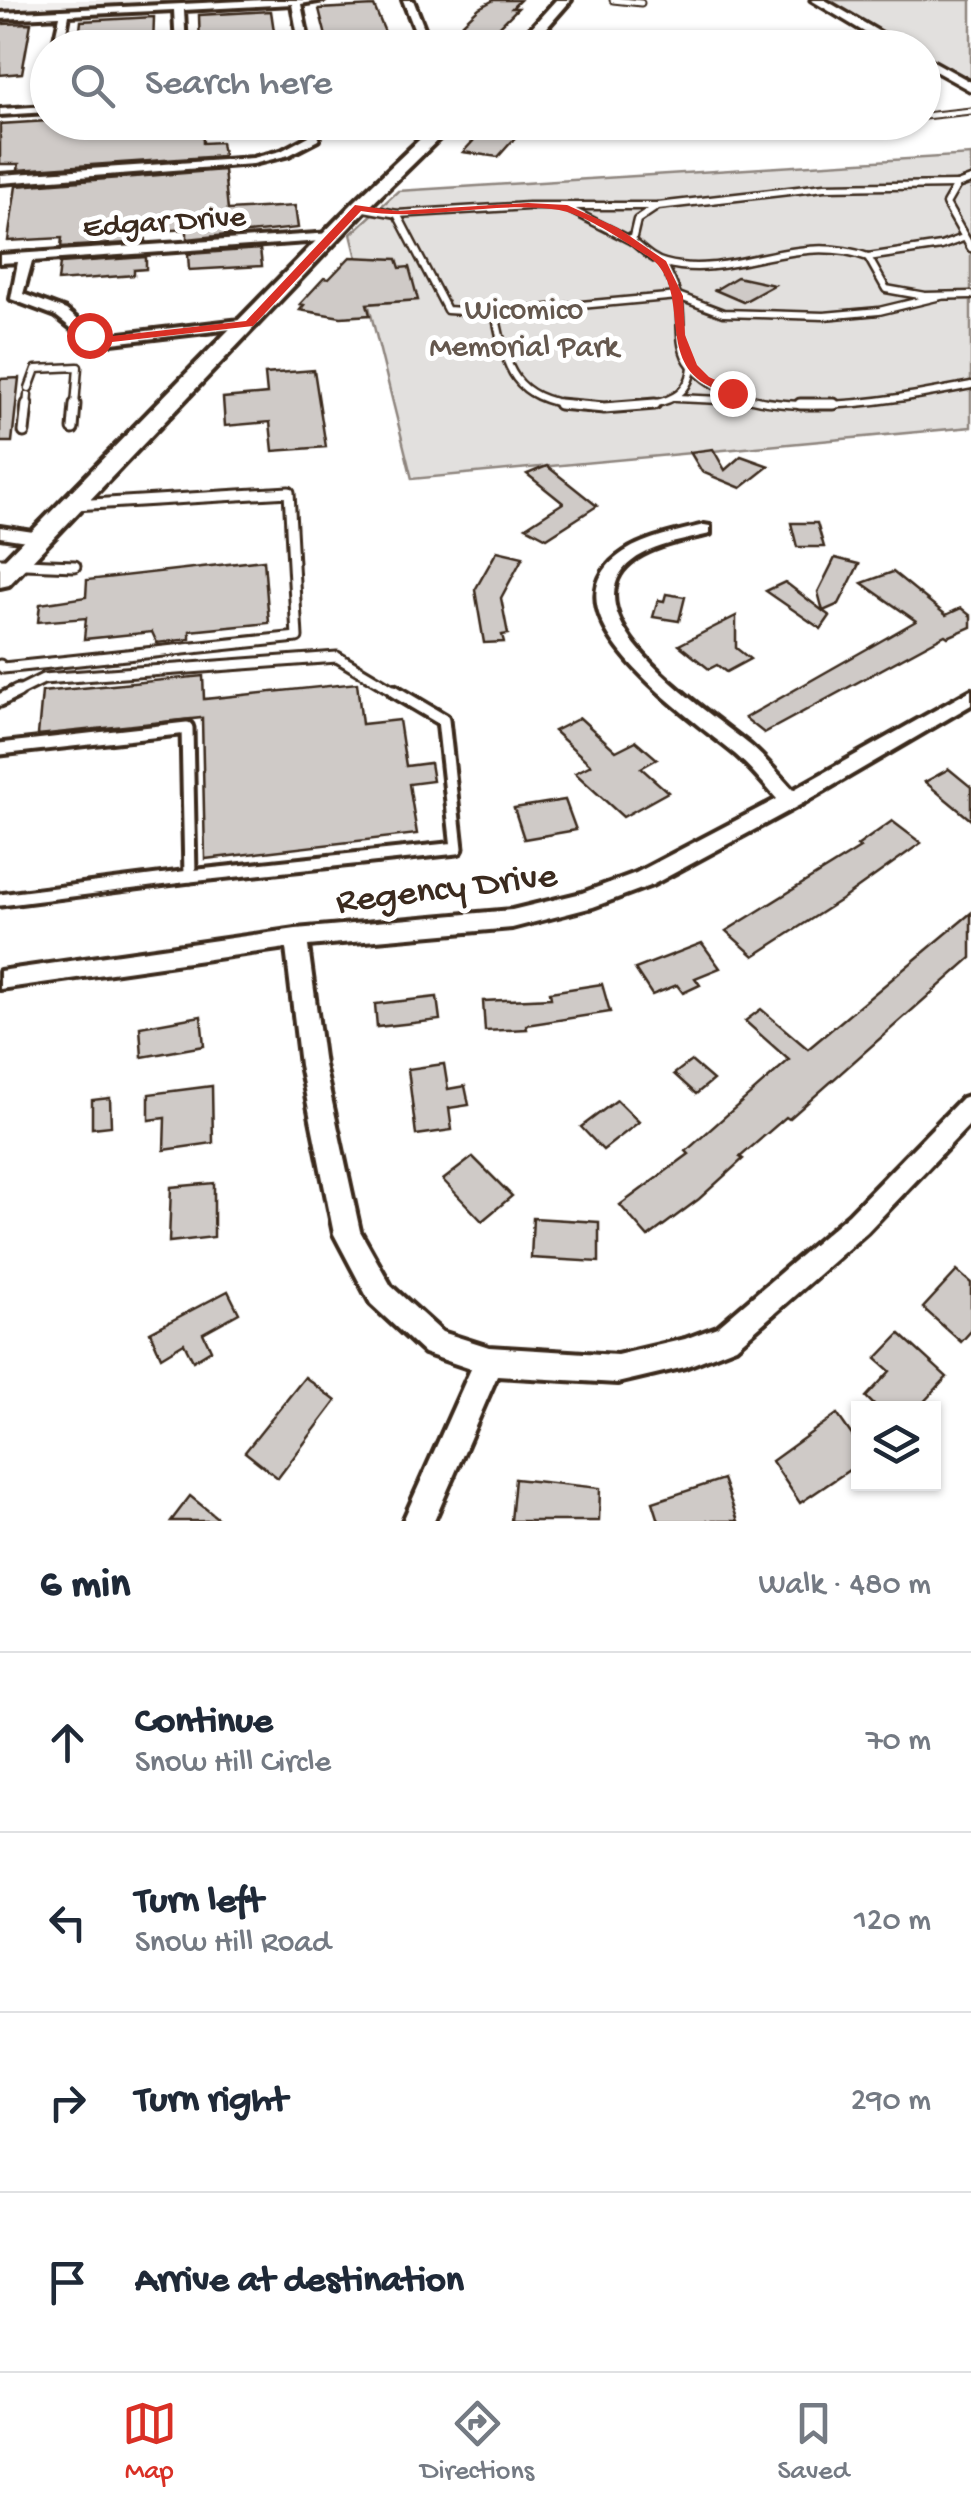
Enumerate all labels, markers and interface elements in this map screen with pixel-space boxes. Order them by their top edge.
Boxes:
search box [30,30,941,140]
icon: search [65,58,120,113]
text: Search here [145,63,332,107]
street label: Edgar Drive [82,199,248,249]
park label: Wicomico Memorial Park [429,293,622,368]
route start [67,313,113,359]
route end [710,371,756,417]
street label: Regency Drive [334,856,560,926]
map controls [851,1401,941,1491]
button: layers [851,1401,941,1491]
text: 6 min [40,1562,130,1611]
text: Walk · 480 m [758,1567,931,1605]
text: Continue [135,1701,273,1745]
icon: ahead [40,1715,95,1770]
text: 70 m [866,1723,931,1761]
text: Snow Hill Circle [135,1745,331,1783]
text: Turn left [135,1881,263,1925]
icon: left [40,1895,95,1950]
text: 120 m [854,1903,931,1941]
text: Snow Hill Road [135,1925,331,1963]
icon: right [40,2075,95,2130]
text: Turn right [135,2080,287,2124]
text: 290 m [851,2083,931,2121]
icon: arrive [40,2255,95,2310]
text: Arrive at destination [135,2260,464,2304]
tab: Map [122,2396,177,2489]
tab: Directions [420,2396,534,2489]
tab: Saved [777,2396,849,2489]

